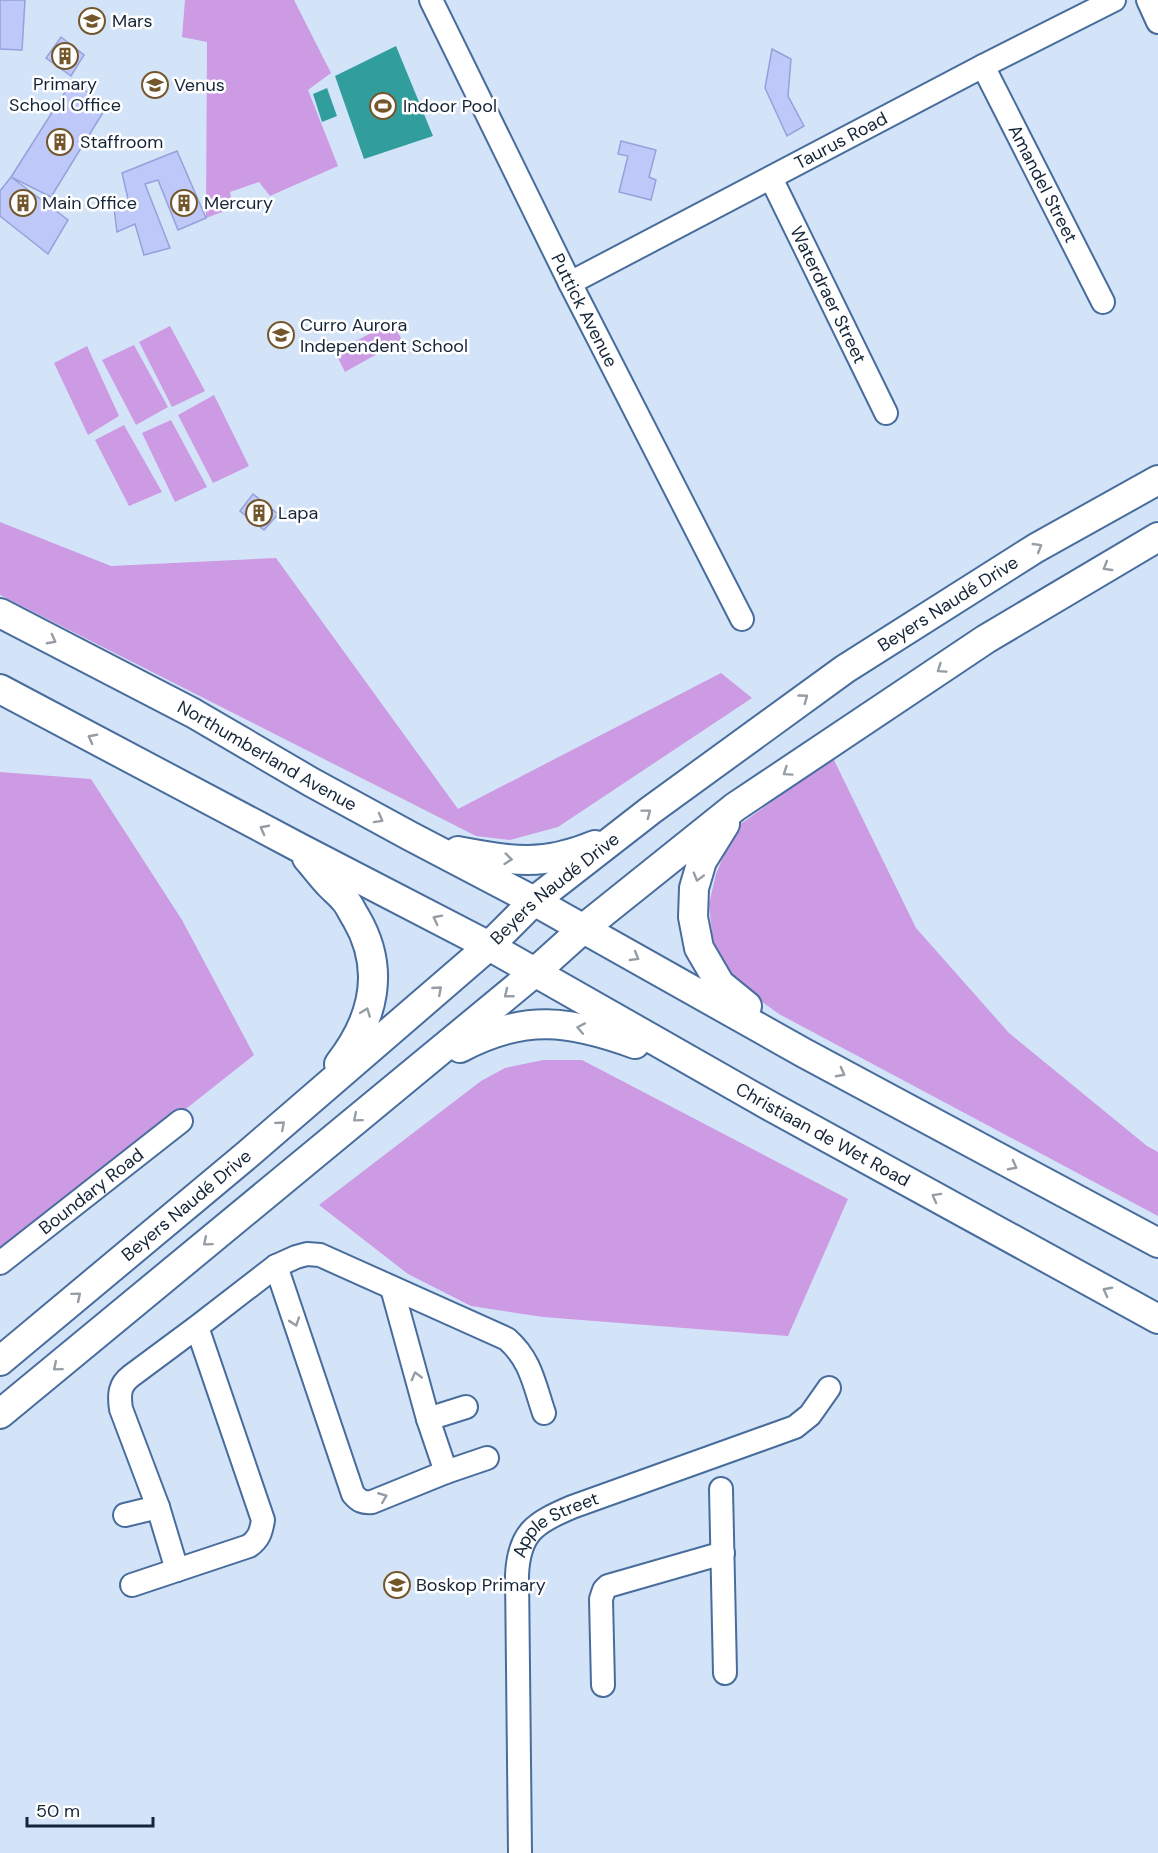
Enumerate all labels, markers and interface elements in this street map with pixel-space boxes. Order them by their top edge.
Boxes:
school or university icon: Mars [77,6,107,36]
place label: Mars [112,9,153,33]
building icon: Primary School Office [50,41,80,71]
school or university icon: Venus [140,70,170,100]
place label: Primary School Office [9,72,121,117]
place label: Venus [174,73,225,97]
sports icon: Indoor Pool [368,91,398,121]
place label: Indoor Pool [403,94,497,118]
street label: Taurus Road [790,106,891,175]
street label: Amandel Street [1003,120,1083,247]
building icon: Staffroom [45,127,75,157]
place label: Staffroom [80,130,163,154]
building icon: Main Office [8,188,38,218]
building icon: Mercury [169,188,199,218]
place label: Main Office [42,191,137,215]
place label: Mercury [204,191,273,215]
street label: Waterdraer Street [784,222,872,367]
street label: Puttick Avenue [545,249,623,371]
place label: Curro Aurora Independent School [300,313,468,358]
school or university icon: Curro Aurora Independent School [266,320,296,350]
building icon: Lapa [244,498,274,528]
place label: Lapa [278,501,318,525]
one-way arrow [1032,542,1042,554]
street label: Beyers Naudé Drive [873,550,1023,657]
one-way arrow [1103,559,1113,571]
one-way arrow [46,633,56,644]
one-way arrow [937,662,948,673]
one-way arrow [798,694,809,705]
street label: Northumberland Avenue [173,695,361,817]
one-way arrow [88,734,98,745]
one-way arrow [783,765,794,776]
one-way arrow [640,810,651,821]
one-way arrow [373,812,383,823]
one-way arrow [260,825,271,836]
street label: Beyers Naudé Drive [485,827,624,950]
one-way arrow [503,852,512,865]
one-way arrow [692,872,705,882]
one-way arrow [433,915,444,926]
one-way arrow [629,950,639,961]
one-way arrow [431,986,442,997]
one-way arrow [504,987,515,998]
one-way arrow [359,1007,372,1017]
one-way arrow [576,1022,586,1035]
one-way arrow [835,1066,846,1077]
street label: Christiaan de Wet Road [731,1077,914,1193]
one-way arrow [353,1111,364,1122]
one-way arrow [274,1121,285,1132]
street label: Boundary Road [34,1143,149,1240]
street label: Beyers Naudé Drive [117,1144,257,1266]
one-way arrow [1007,1159,1017,1170]
one-way arrow [932,1193,942,1204]
one-way arrow [203,1235,214,1246]
one-way arrow [1102,1287,1113,1298]
one-way arrow [70,1292,81,1303]
one-way arrow [287,1316,300,1327]
one-way arrow [53,1360,64,1371]
one-way arrow [411,1371,424,1381]
street label: Apple Street [507,1486,602,1560]
one-way arrow [377,1492,388,1504]
school or university icon: Boskop Primary [382,1570,412,1600]
place label: Boskop Primary [416,1573,546,1597]
scale bar [27,1790,153,1828]
text: 50 m [36,1799,80,1823]

